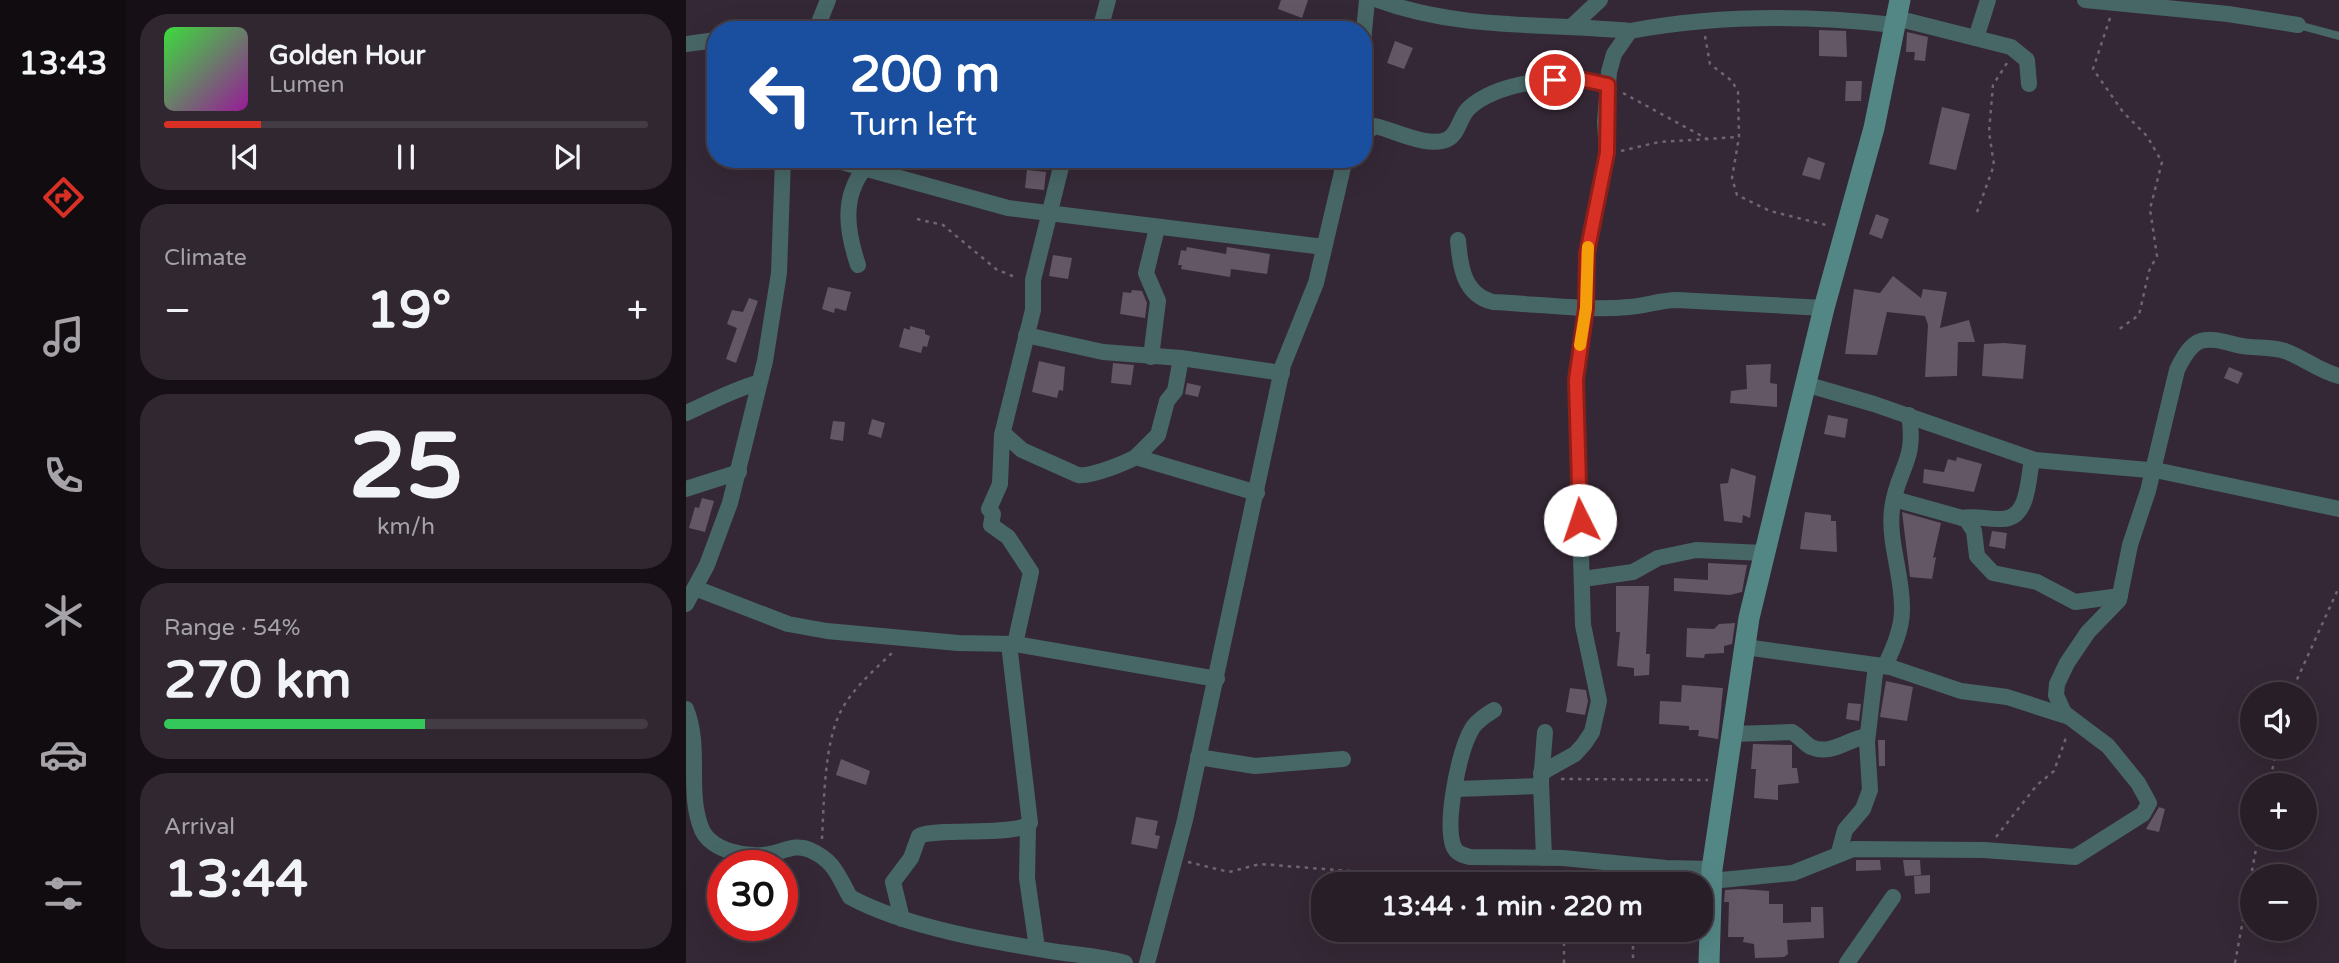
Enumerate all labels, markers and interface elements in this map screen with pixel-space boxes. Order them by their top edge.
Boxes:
text: Golden Hour [269,40,426,71]
text: 13:43 [19,45,107,83]
text: 200 m [850,46,1000,105]
icon: left [735,49,826,140]
pin [1525,50,1585,110]
icon: arrive [1536,61,1574,99]
text: Lumen [269,71,344,99]
text: Turn left [850,106,977,144]
icon: previous [226,138,264,176]
icon: pause [387,138,425,176]
icon: next [548,138,586,176]
icon: directions [39,173,88,222]
text: Climate [164,244,247,272]
text: 19° [366,279,451,342]
text: − [164,288,191,334]
text: + [627,288,648,334]
icon: music [39,312,88,361]
text: 25 [349,412,463,522]
icon: phone [39,451,88,500]
position arrow [1543,483,1617,557]
text: km/h [377,513,435,541]
icon: climate [39,591,88,640]
text: Range · 54% [164,614,300,642]
text: 270 km [164,649,352,712]
map controls [2240,682,2317,941]
button: sound [2240,682,2317,759]
icon: car [39,730,88,779]
button: + [2240,773,2317,850]
text: Arrival [164,813,235,841]
text: 13:44 [164,848,308,911]
speed limit sign: 30 [707,850,798,941]
button: − [2240,864,2317,941]
icon: filters [39,869,88,918]
text: 13:44 · 1 min · 220 m [1381,891,1643,922]

